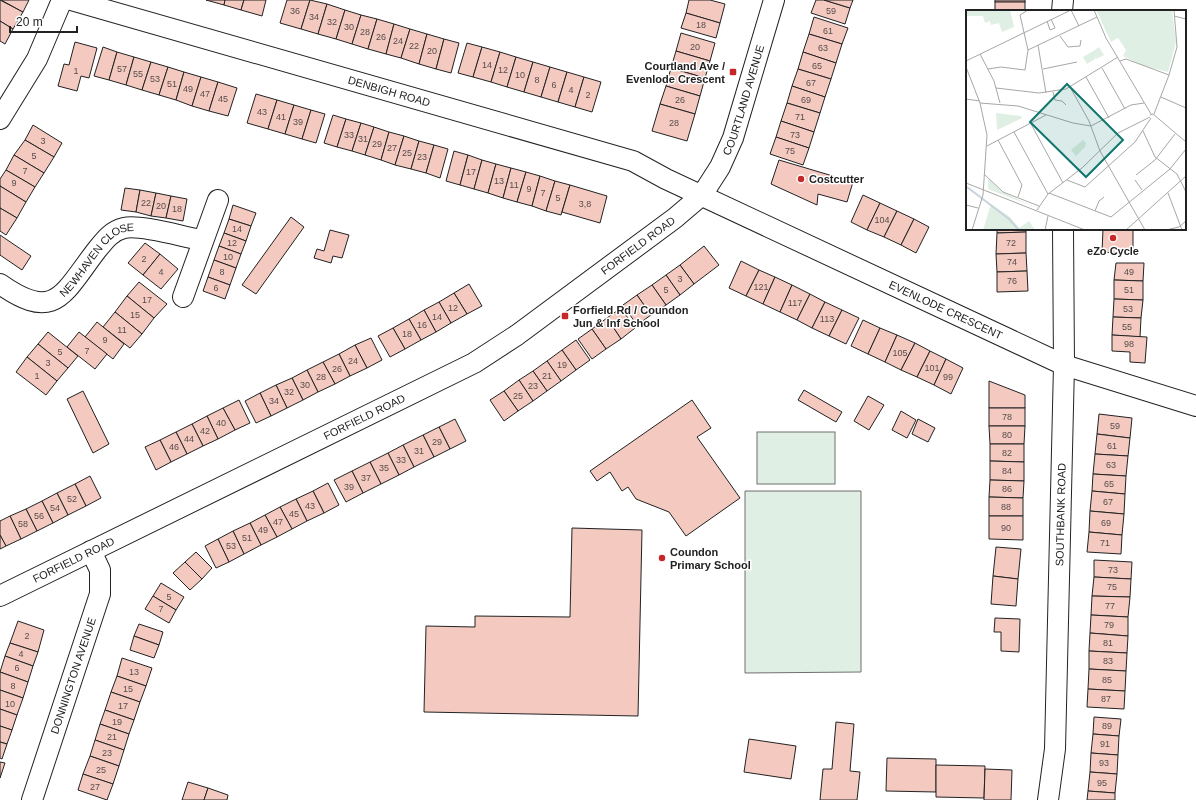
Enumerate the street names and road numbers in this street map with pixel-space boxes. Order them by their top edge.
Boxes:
street label: COURTLAND AVENUE [720,43,766,157]
street label: DENBIGH ROAD [347,74,432,109]
street label: FORFIELD ROAD [598,214,677,277]
street label: NEWHAVEN CLOSE [57,221,134,299]
street label: EVENLODE CRESCENT [887,278,1005,341]
street label: FORFIELD ROAD [322,392,407,442]
street label: SOUTHBANK ROAD [1053,463,1068,566]
street label: FORFIELD ROAD [31,535,116,585]
street label: DONNINGTON AVENUE [48,616,98,735]

